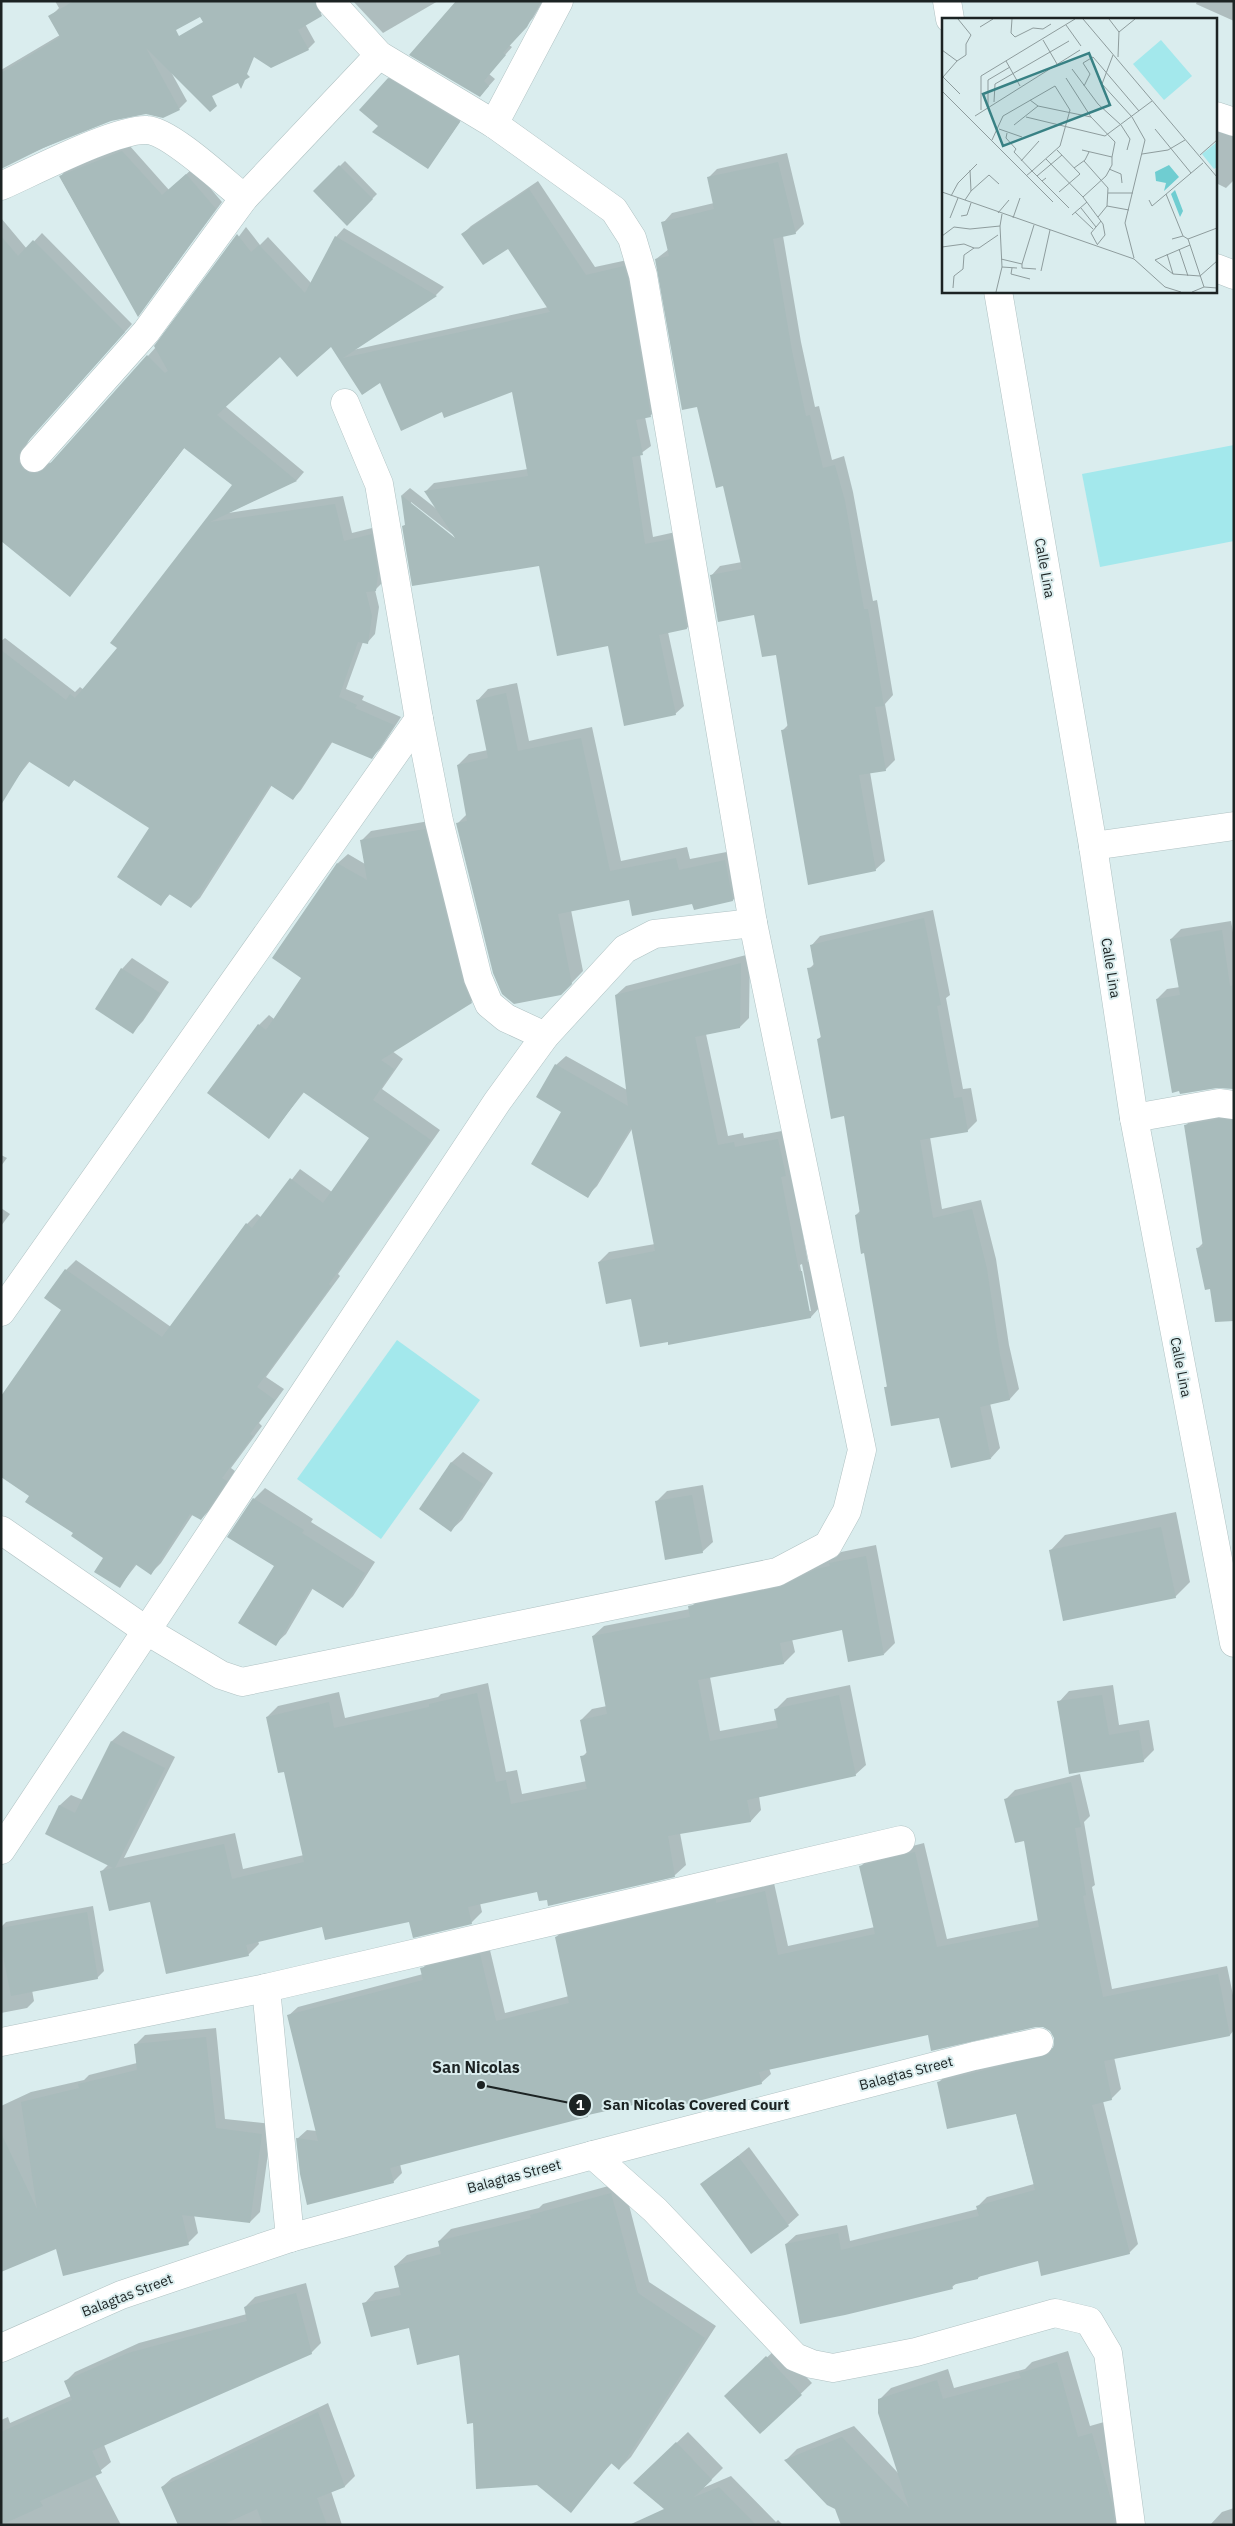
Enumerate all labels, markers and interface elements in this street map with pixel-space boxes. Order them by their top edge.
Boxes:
inset map [942,18,1218,292]
street label: Calle Lina [1031,537,1059,600]
street label: Calle Lina [1097,937,1125,1000]
street label: Calle Lina [1166,1336,1196,1399]
street label: Balagtas Street [857,2052,955,2094]
district label: San Nicolas [432,2057,520,2077]
callout: San Nicolas Covered Court [568,2090,799,2120]
text: 1 [575,2095,585,2114]
text: San Nicolas Covered Court [603,2095,789,2114]
street label: Balagtas Street [465,2155,563,2197]
street label: Balagtas Street [79,2269,175,2321]

